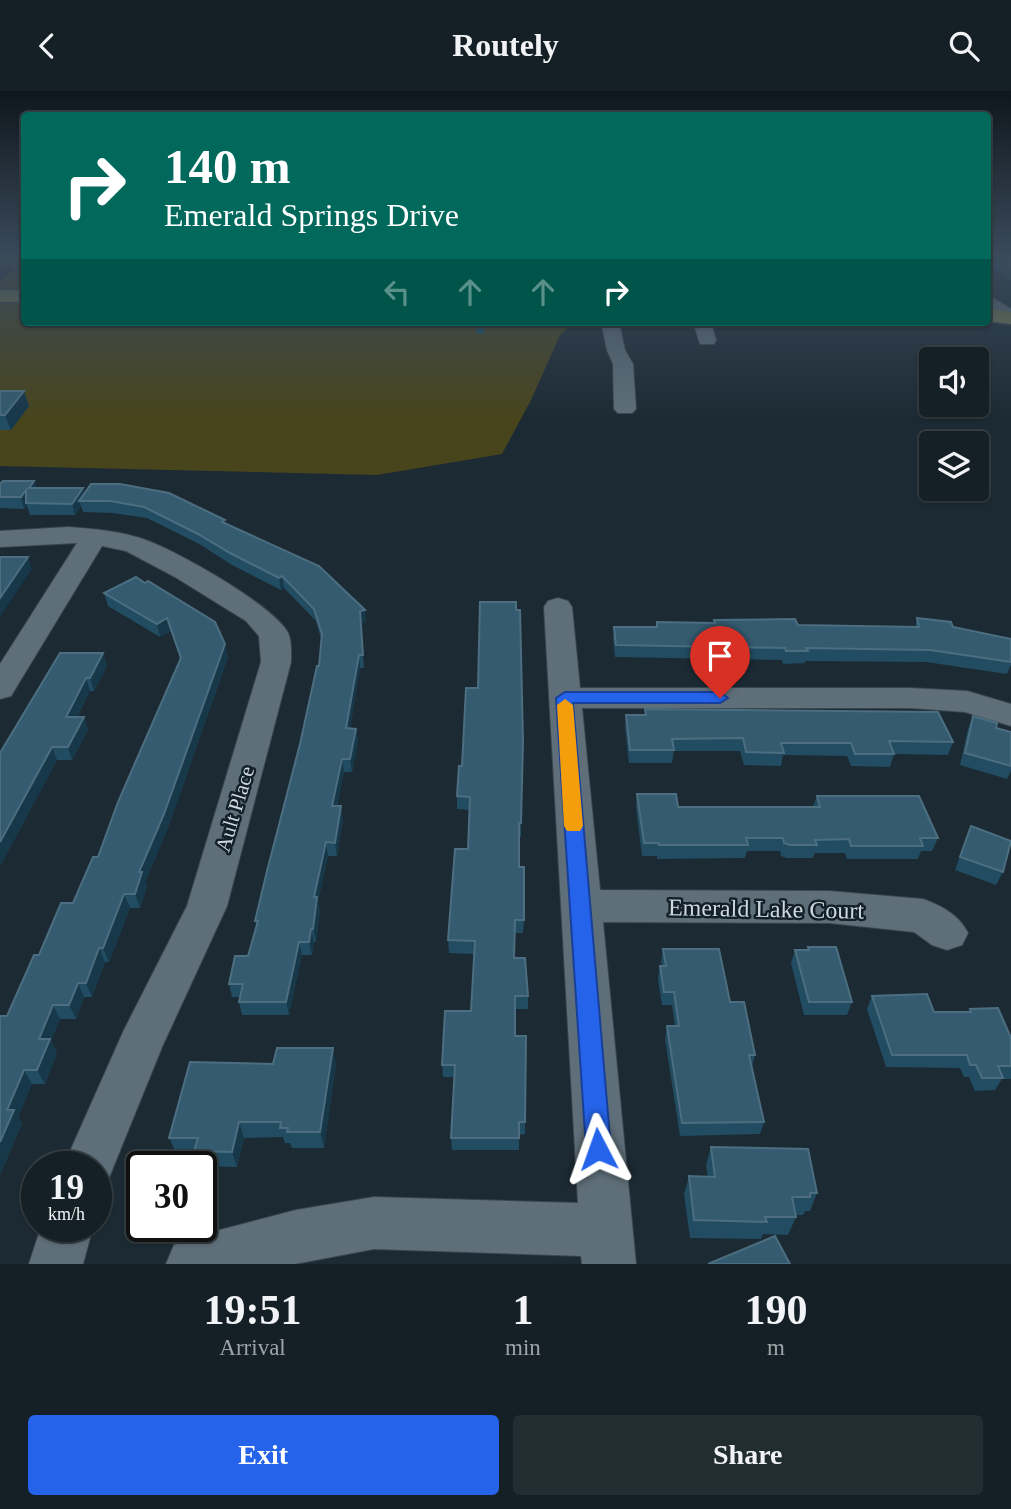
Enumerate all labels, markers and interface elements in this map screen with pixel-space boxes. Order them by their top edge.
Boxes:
icon: back [28,27,66,65]
text: Routely [452,27,559,63]
icon: search [945,27,983,65]
text: 140 m [164,139,291,194]
icon: right [49,140,140,231]
text: Emerald Springs Drive [164,197,459,233]
icon: left [378,273,416,311]
icon: ahead [451,273,489,311]
icon: ahead [524,273,562,311]
icon: right [597,273,635,311]
map controls [919,347,989,501]
button: sound [919,347,989,417]
button: layers [919,431,989,501]
pin [690,626,750,698]
icon: arrive [701,637,739,675]
street label: Ault Place [211,763,259,855]
street label: Emerald Lake Court [668,894,865,924]
position arrow [561,1112,635,1186]
speed limit sign: 30 [126,1151,217,1242]
text: 19 [49,1168,84,1207]
text: km/h [48,1204,85,1224]
text: 19:51 [204,1287,302,1333]
text: 1 [512,1287,533,1333]
text: 190 [744,1287,807,1333]
text: Arrival [219,1335,286,1360]
text: min [505,1335,541,1360]
text: m [767,1335,785,1360]
button: Exit [28,1415,499,1495]
button: Share [513,1415,983,1495]

